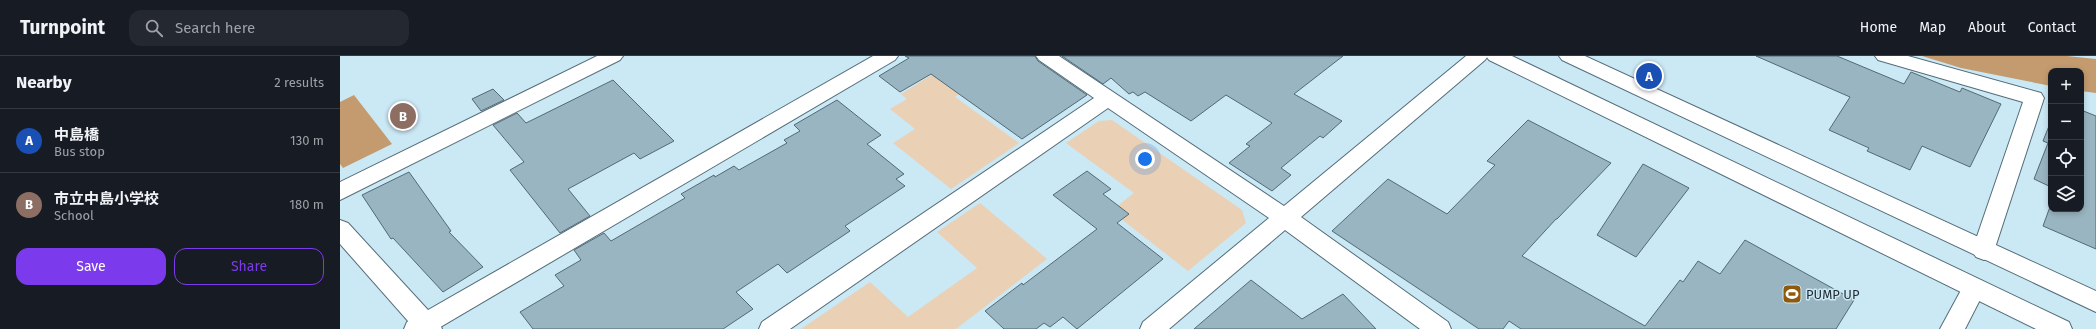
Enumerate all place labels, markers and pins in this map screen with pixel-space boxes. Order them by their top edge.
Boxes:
pin: A [1636,61,1662,91]
pin: B [390,101,416,131]
sports icon: PUMP UP [1781,283,1803,305]
place label: PUMP UP [1806,287,1860,302]

